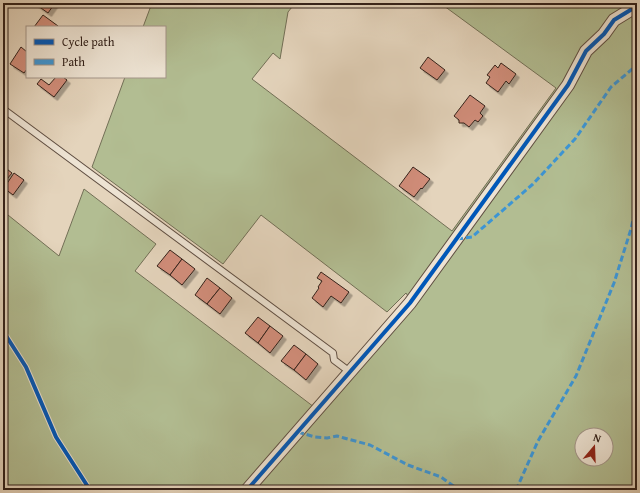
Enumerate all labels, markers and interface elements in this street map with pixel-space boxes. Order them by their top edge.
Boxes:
legend [26,26,166,78]
text: Cycle path [62,33,115,50]
text: Path [62,53,85,70]
north arrow [574,427,614,467]
text: N [591,429,604,447]

